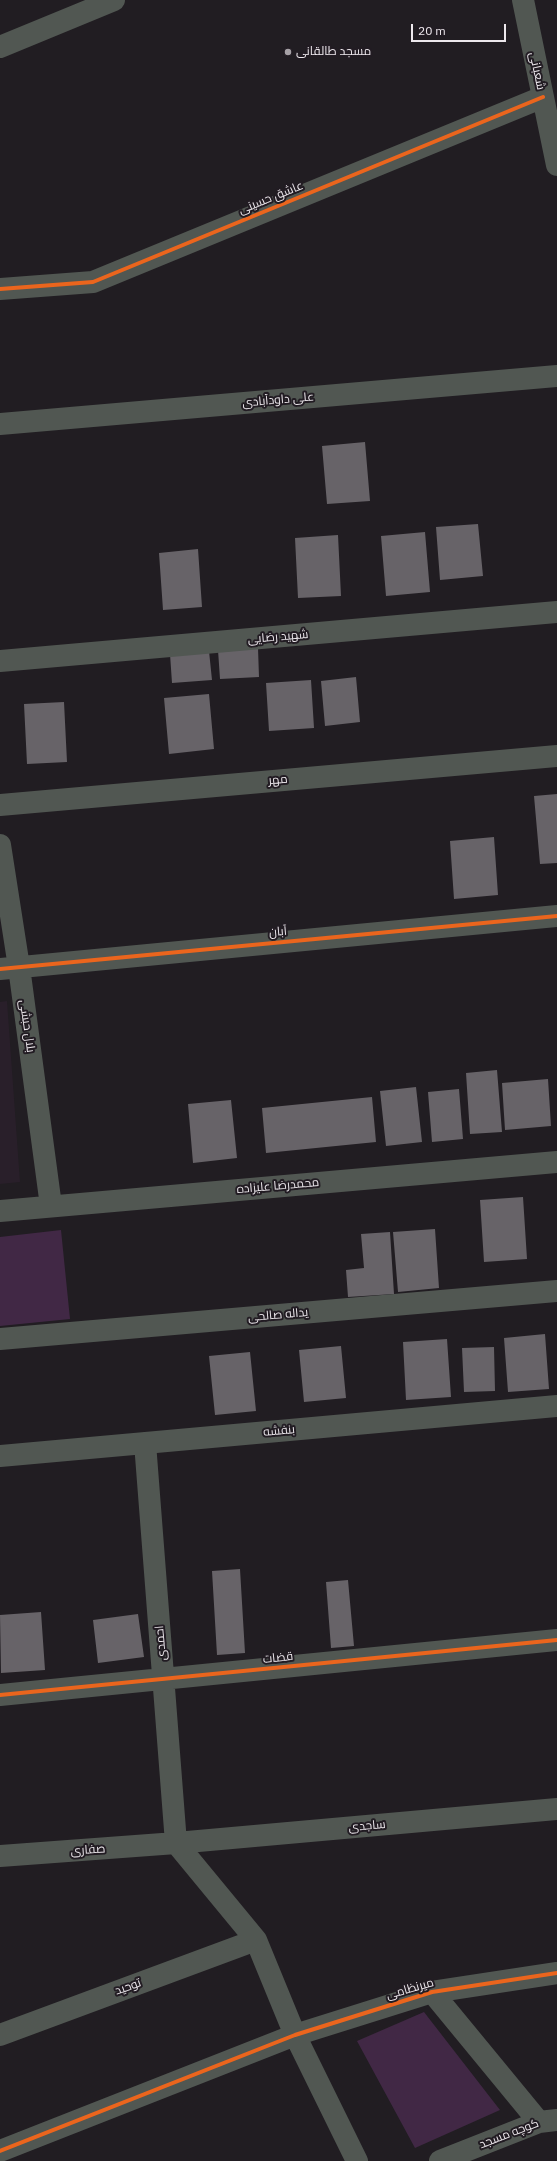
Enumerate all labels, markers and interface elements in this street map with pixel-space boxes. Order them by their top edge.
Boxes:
scale bar [413,16,508,42]
text: 20 m [418,23,446,38]
place label: مسجد طالقانی [296,45,371,59]
marker: مسجد طالقانی [283,47,293,57]
street label: شعبانی [526,51,548,91]
street label: عاشق حسینی [236,178,306,218]
street label: علی داودآبادی [241,390,315,410]
street label: شهید رضایی [247,627,309,647]
street label: مهر [268,772,288,788]
street label: آبان [268,924,288,940]
street label: بلال حبشی [16,999,38,1053]
street label: محمدرضا علیزاده [236,1175,320,1197]
street label: یداله صالحی [247,1305,309,1325]
street label: بنفشه [263,1422,295,1440]
street label: احمدی [152,1625,170,1661]
street label: قضات [262,1649,294,1667]
street label: ساجدی [348,1817,386,1835]
street label: صفاری [70,1842,106,1858]
street label: میرنظامی [385,1975,435,2003]
street label: توحید [113,1976,143,1998]
street label: کوچه مسجد [477,2116,541,2152]

